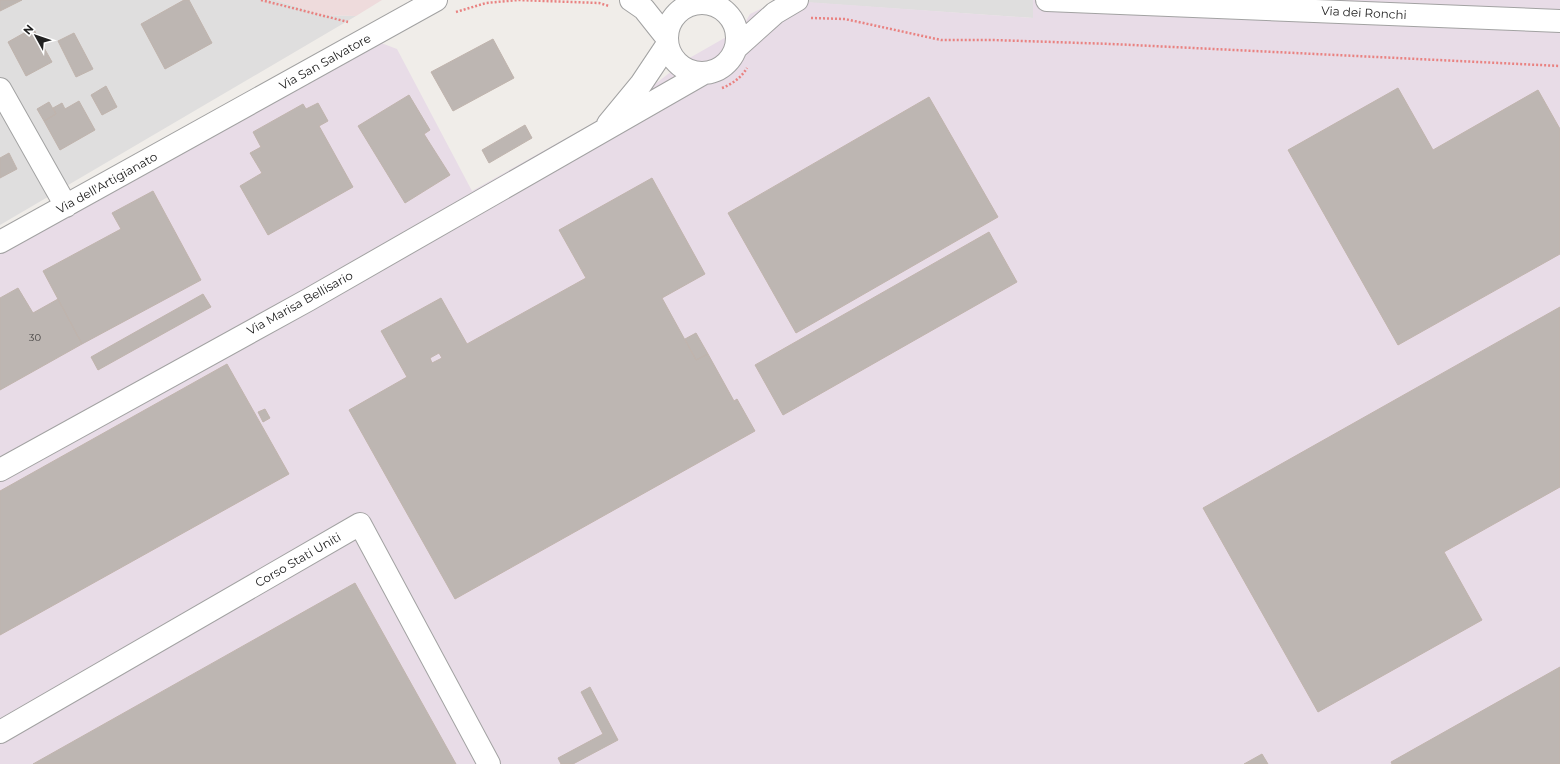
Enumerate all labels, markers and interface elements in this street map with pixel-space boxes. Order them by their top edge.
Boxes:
street label: Via dei Ronchi [1321,3,1407,22]
north arrow [16,16,56,56]
text: N [20,22,37,37]
street label: Via San Salvatore [276,30,373,93]
street label: Via dell'Artigianato [54,149,160,217]
street label: Via Marisa Bellisario [244,267,355,338]
house number: 30 [29,331,42,344]
street label: Corso Stati Uniti [252,529,343,590]

